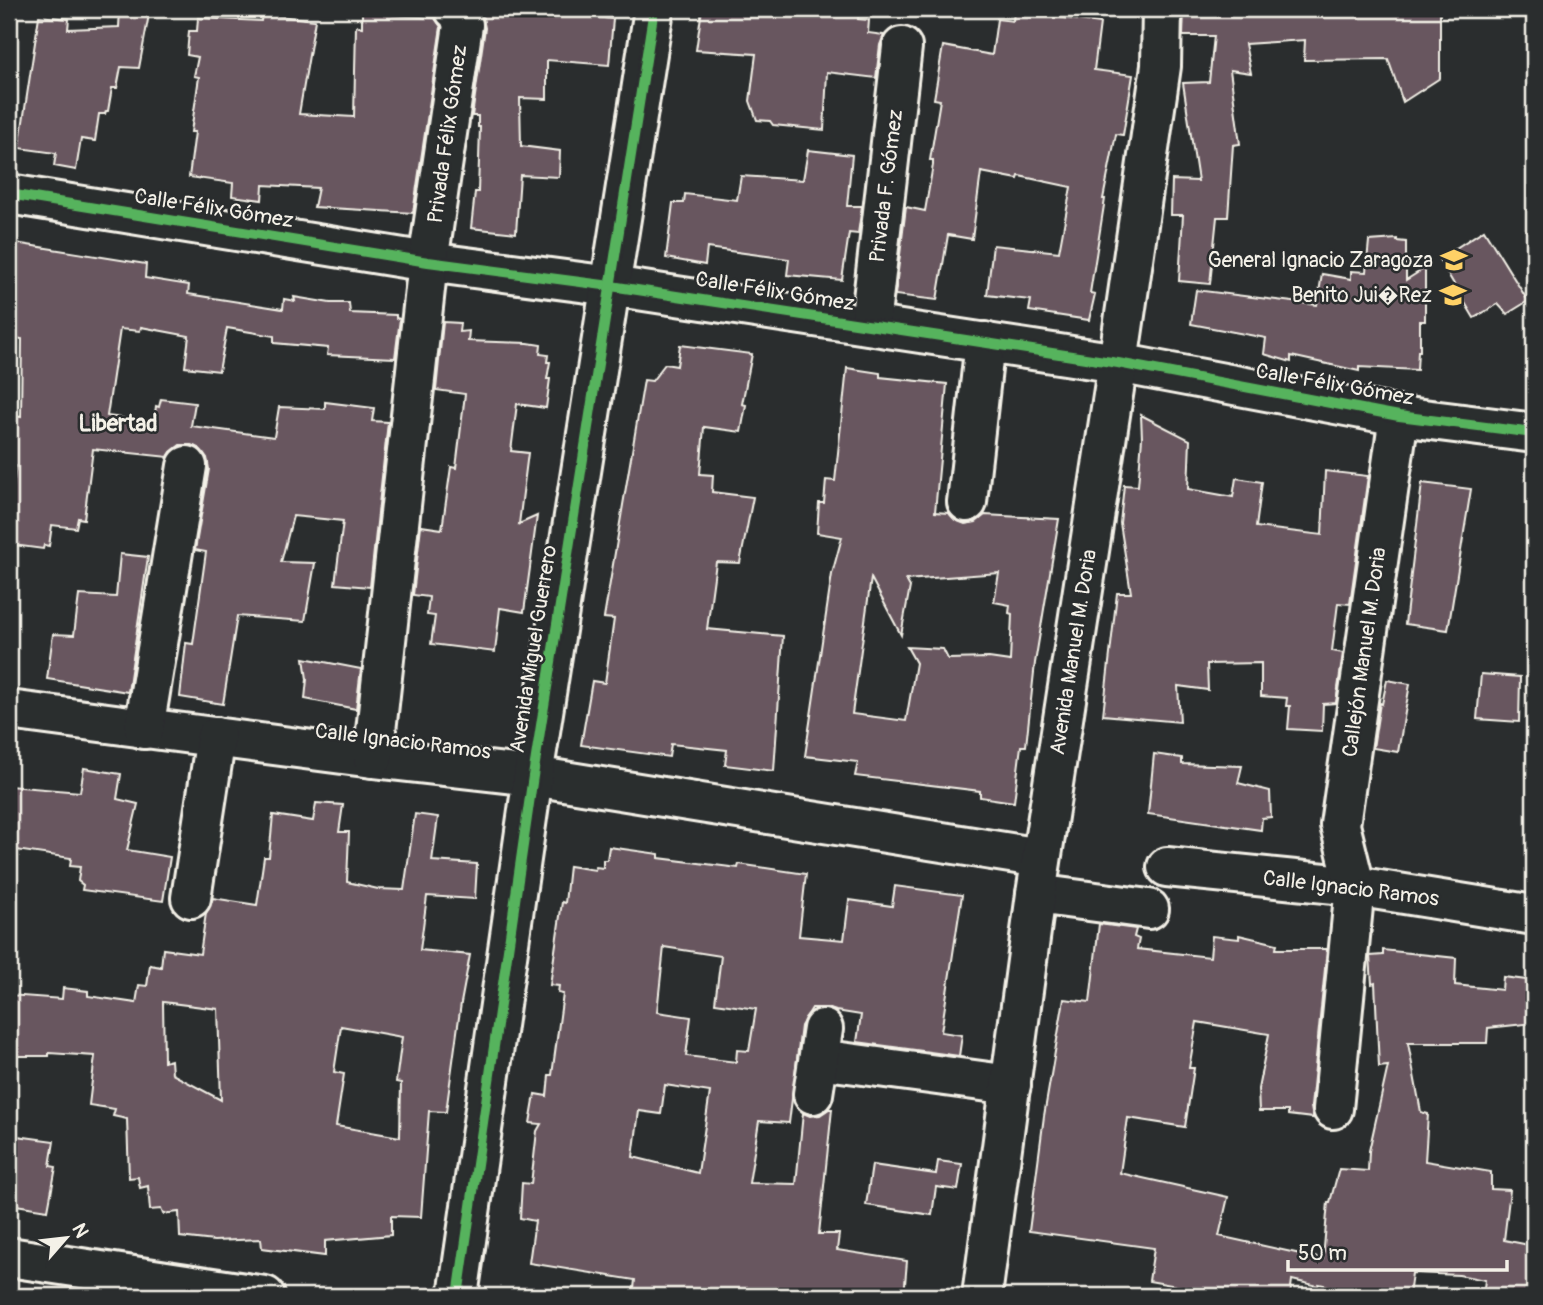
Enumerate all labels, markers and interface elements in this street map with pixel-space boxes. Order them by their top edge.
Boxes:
street label: Privada Félix Gómez [422,43,473,225]
street label: Privada F. Gómez [864,108,909,264]
street label: Calle Félix Gómez [133,183,295,234]
school or university icon: General Ignacio Zaragoza [1439,245,1469,275]
place label: General Ignacio Zaragoza [1208,247,1433,274]
street label: Calle Félix Gómez [694,266,856,317]
school or university icon: Benito Jui�Rez [1438,280,1468,310]
place label: Benito Jui�Rez [1291,282,1432,309]
street label: Calle Félix Gómez [1253,357,1416,412]
district label: Libertad [78,409,158,438]
street label: Avenida Miguel Guerrero [504,543,563,755]
street label: Callejón Manuel M. Doria [1336,545,1393,759]
street label: Avenida Manuel M. Doria [1044,547,1103,757]
street label: Calle Ignacio Ramos [313,717,493,766]
street label: Calle Ignacio Ramos [1261,864,1441,913]
north arrow [32,1204,102,1274]
text: N [67,1219,94,1242]
scale bar [1288,1228,1506,1272]
text: 50 m [1298,1240,1347,1267]

